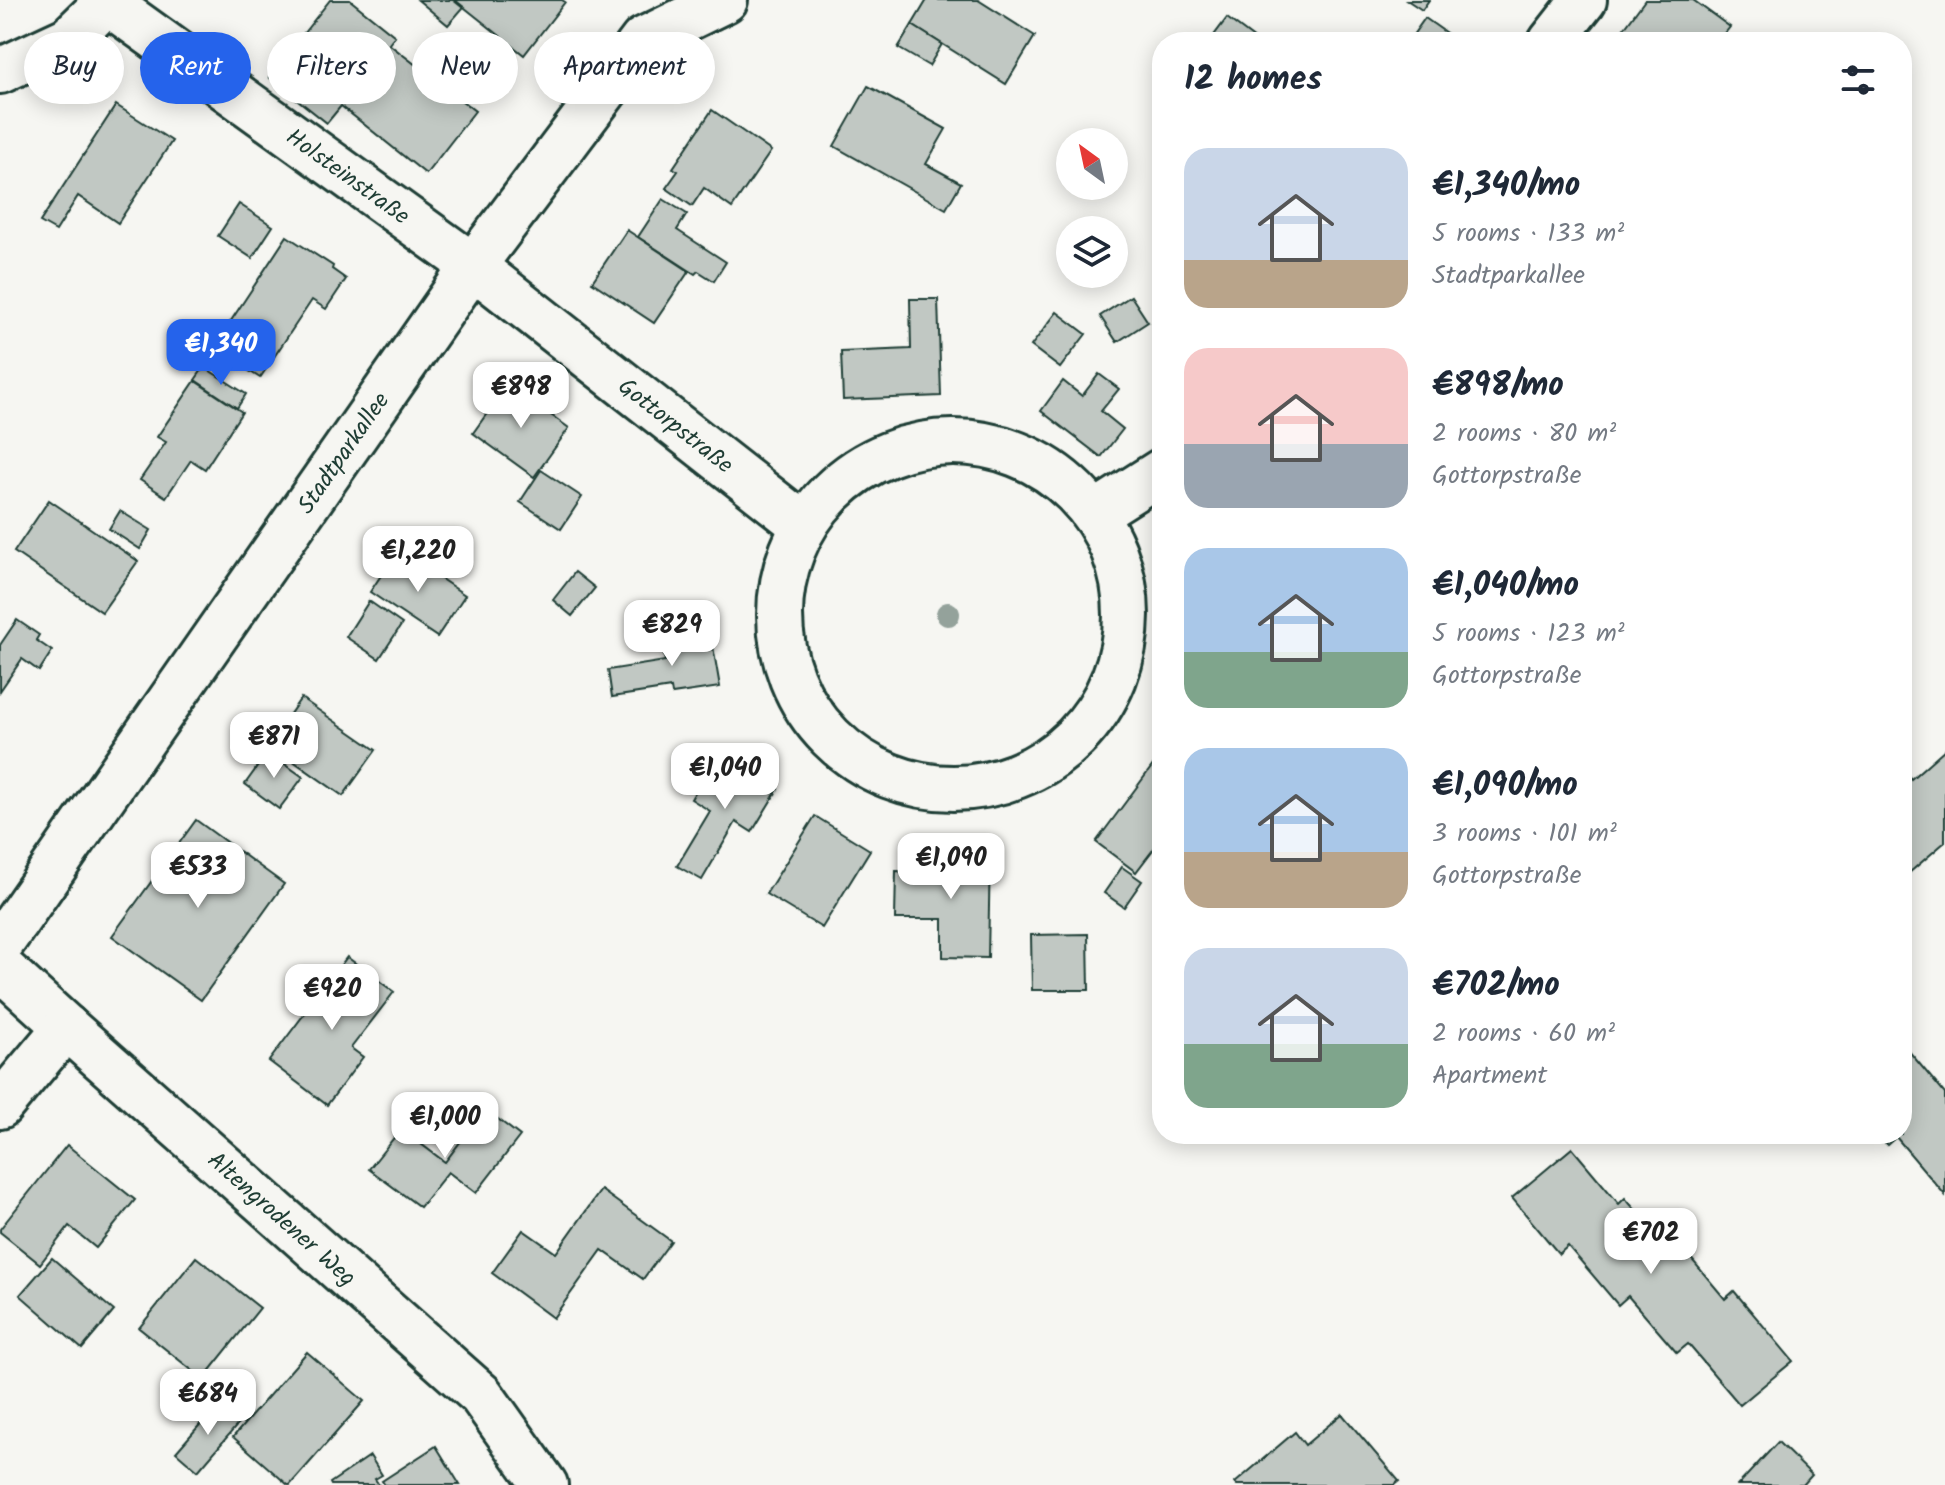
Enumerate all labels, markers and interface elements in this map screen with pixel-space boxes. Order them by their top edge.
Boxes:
chip: Buy [24,32,124,104]
chip: Rent [140,32,251,104]
chip: Filters [267,32,396,104]
chip: New [412,32,518,104]
chip: Apartment [534,32,715,104]
text: 12 homes [1184,53,1322,107]
icon: filters [1836,58,1880,102]
street label: Holsteinstraße [277,119,418,236]
north arrow [1056,128,1128,200]
map controls [1056,128,1128,288]
text: €1,340/mo [1432,159,1580,213]
icon: home [1248,180,1344,276]
text: 5 rooms · 133 m² [1432,213,1624,255]
button: layers [1056,216,1128,288]
text: Stadtparkallee [1432,255,1585,297]
pin: €1,340 [156,319,286,387]
text: €1,340 [185,324,257,366]
text: €898/mo [1432,359,1564,413]
pin: €898 [474,362,568,430]
text: €898 [491,367,551,409]
street label: Gottorpstraße [609,369,742,485]
icon: home [1248,380,1344,476]
street label: Stadtparkallee [288,384,401,523]
text: 2 rooms · 80 m² [1432,413,1616,455]
text: Gottorpstraße [1432,455,1581,497]
pin: €1,220 [353,526,483,594]
text: €1,220 [381,531,455,573]
text: €1,040/mo [1432,559,1579,613]
icon: home [1248,580,1344,676]
pin: €829 [625,600,719,668]
text: €829 [642,605,702,647]
text: 5 rooms · 123 m² [1432,613,1625,655]
text: Gottorpstraße [1432,655,1581,697]
pin: €871 [227,712,321,780]
text: €871 [248,717,300,759]
pin: €1,040 [660,743,790,811]
text: €1,040 [689,748,761,790]
text: €1,090/mo [1432,759,1578,813]
icon: home [1248,780,1344,876]
text: 3 rooms · 101 m² [1432,813,1617,855]
pin: €1,090 [886,833,1016,901]
text: €1,090 [916,838,986,880]
pin: €533 [151,842,245,910]
text: €533 [169,847,227,889]
text: Gottorpstraße [1432,855,1581,897]
text: €702/mo [1432,959,1560,1013]
pin: €920 [285,964,379,1032]
text: €920 [303,969,361,1011]
icon: home [1248,980,1344,1076]
text: 2 rooms · 60 m² [1432,1013,1615,1055]
text: Apartment [1432,1055,1547,1097]
pin: €1,000 [380,1092,510,1160]
text: €1,000 [409,1097,481,1139]
street label: Altengrodener Weg [198,1143,365,1297]
pin: €702 [1604,1208,1698,1276]
text: €702 [1622,1213,1680,1255]
pin: €684 [161,1369,255,1437]
text: €684 [178,1374,238,1416]

